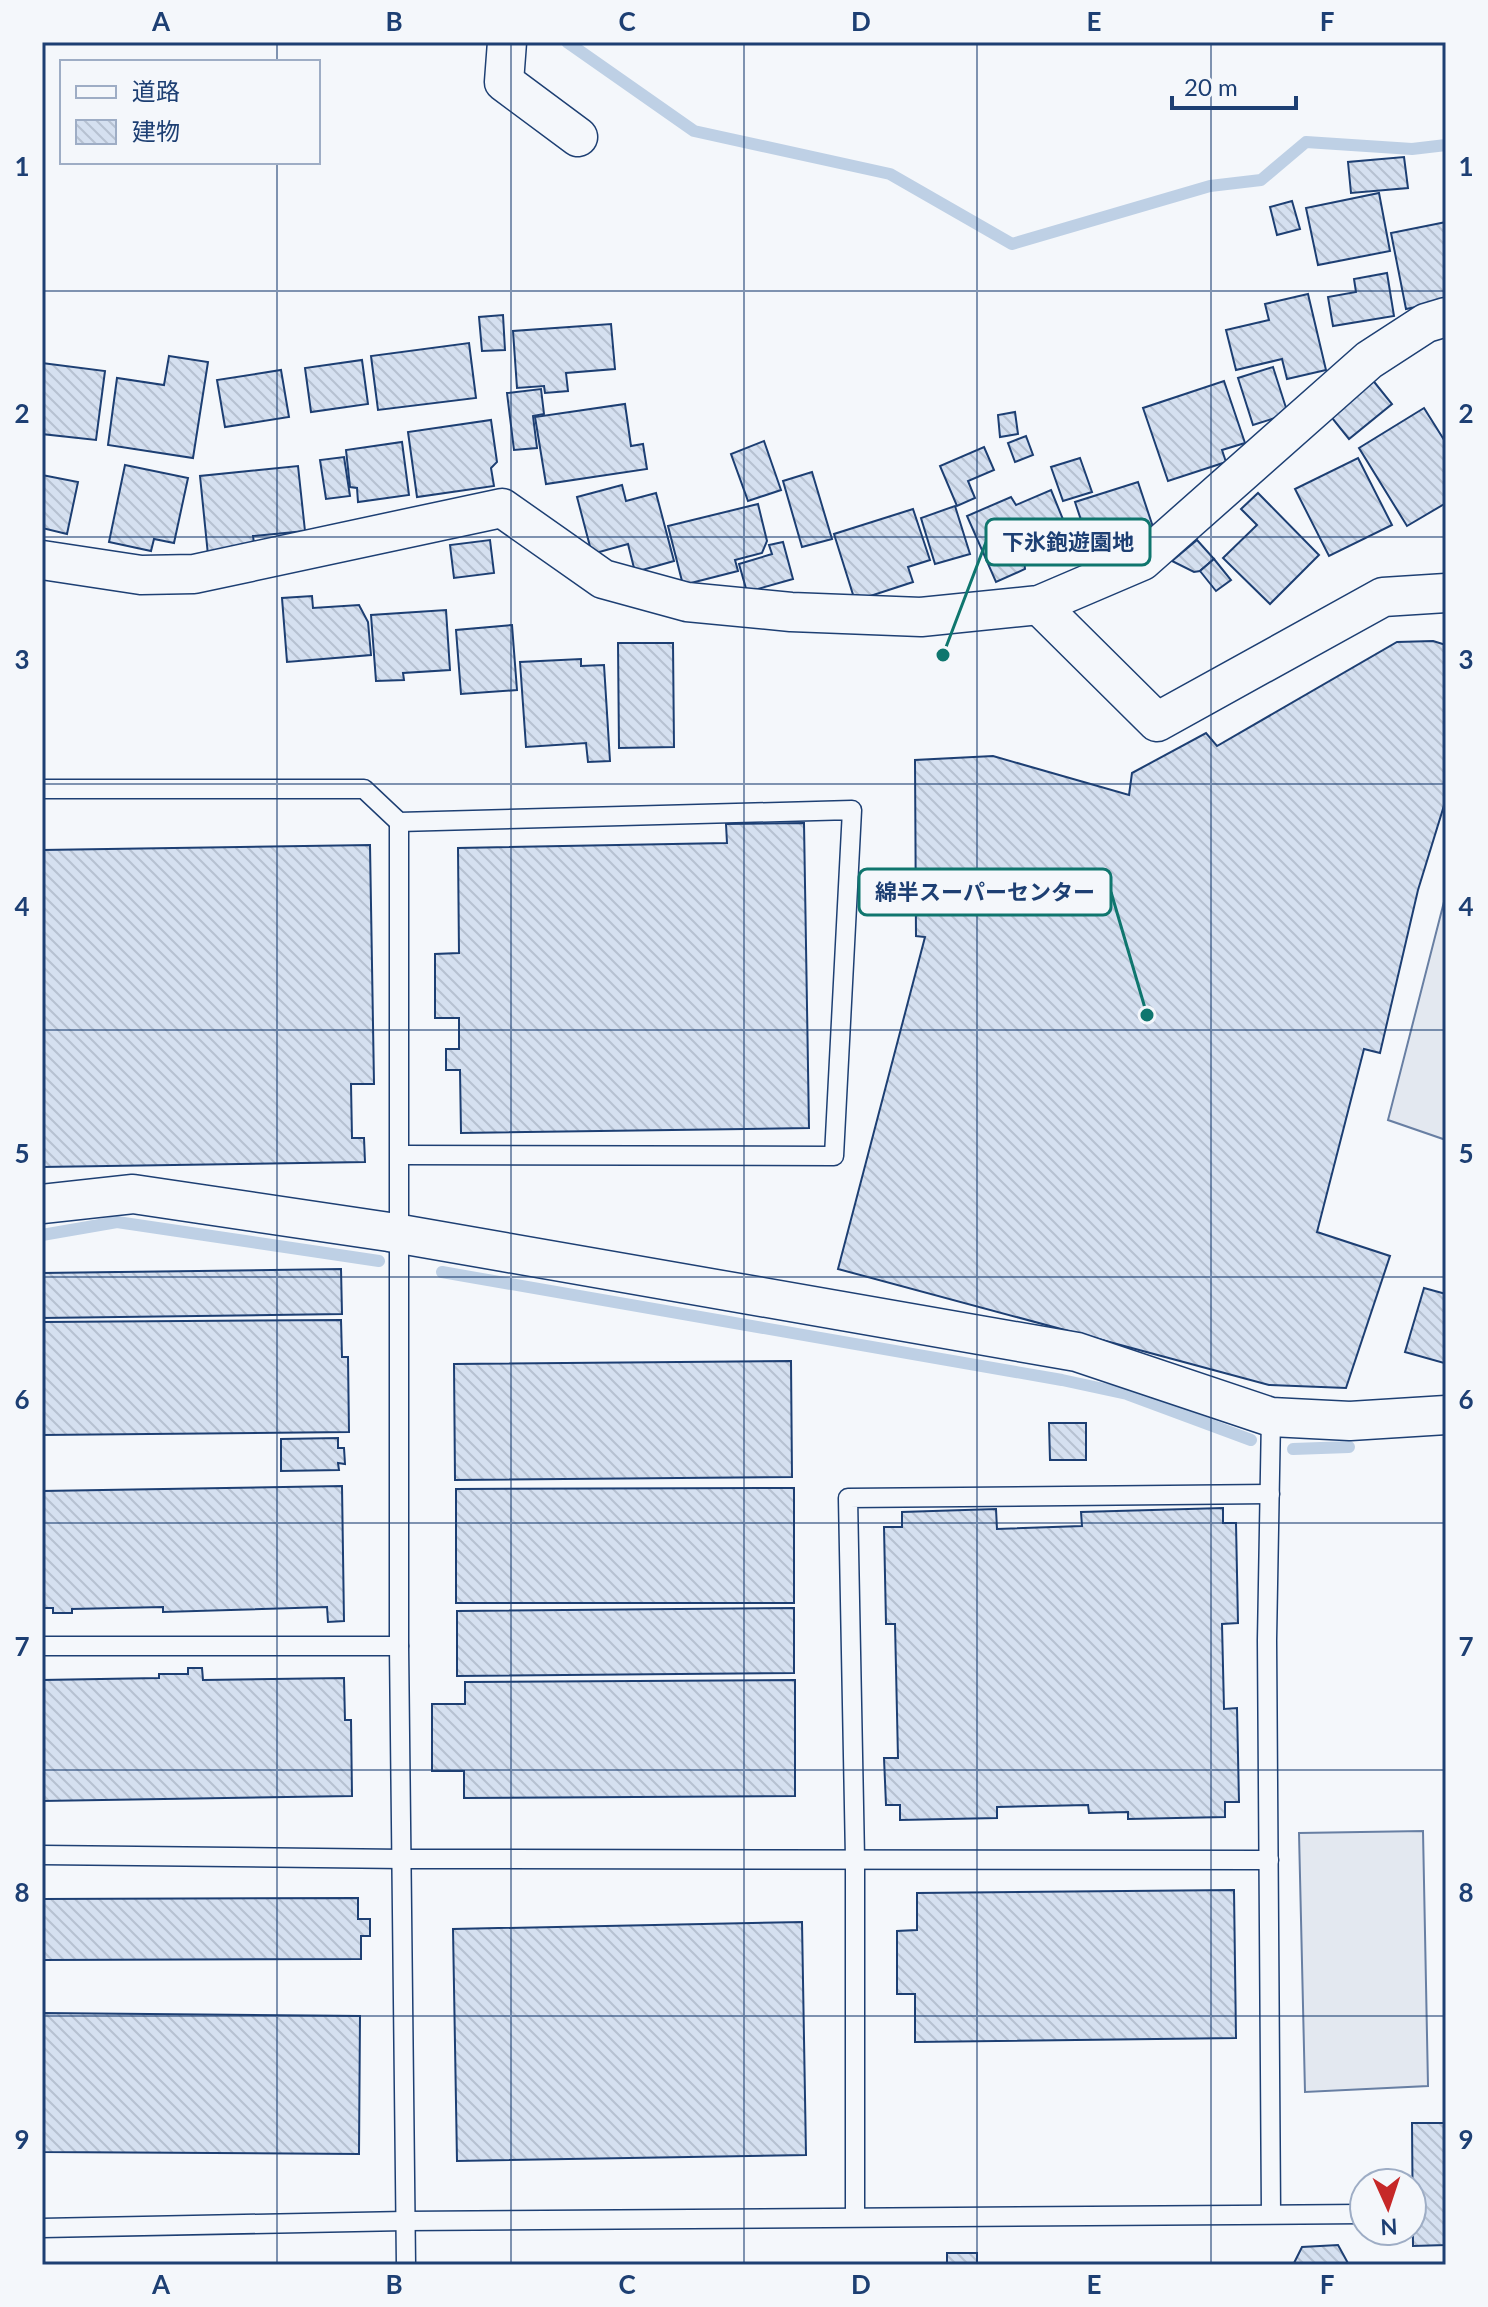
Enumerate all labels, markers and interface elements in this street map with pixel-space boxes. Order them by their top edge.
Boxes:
text: A [151,5,171,37]
text: B [385,5,403,37]
text: C [618,5,636,37]
text: D [851,5,871,37]
text: E [1087,5,1101,37]
text: F [1320,5,1334,37]
legend [60,60,320,164]
scale bar [1172,60,1296,110]
text: 20 m [1184,72,1238,101]
text: 道路 [132,76,180,105]
text: 建物 [132,116,180,145]
text: 1 [14,150,30,182]
text: 1 [1458,150,1474,182]
text: 2 [14,397,30,429]
text: 2 [1458,397,1474,429]
callout: 下氷鉋遊園地 [986,519,1150,565]
text: 下氷鉋遊園地 [1002,528,1134,555]
text: 3 [14,643,30,675]
text: 3 [1458,643,1474,675]
callout: 綿半スーパーセンター [859,869,1111,915]
text: 綿半スーパーセンター [875,878,1095,905]
text: 4 [14,890,30,922]
text: 4 [1458,890,1474,922]
text: 5 [14,1137,30,1169]
text: 5 [1458,1137,1474,1169]
text: 6 [14,1383,30,1415]
text: 6 [1458,1383,1474,1415]
text: 7 [14,1630,30,1662]
text: 7 [1458,1630,1474,1662]
text: 8 [14,1876,30,1908]
text: 8 [1458,1876,1474,1908]
text: 9 [14,2123,30,2155]
text: 9 [1458,2123,1474,2155]
north arrow [1348,2167,1428,2247]
text: N [1380,2214,1398,2241]
text: A [151,2268,171,2300]
text: B [385,2268,403,2300]
text: C [618,2268,636,2300]
text: D [851,2268,871,2300]
text: E [1087,2268,1101,2300]
text: F [1320,2268,1334,2300]

